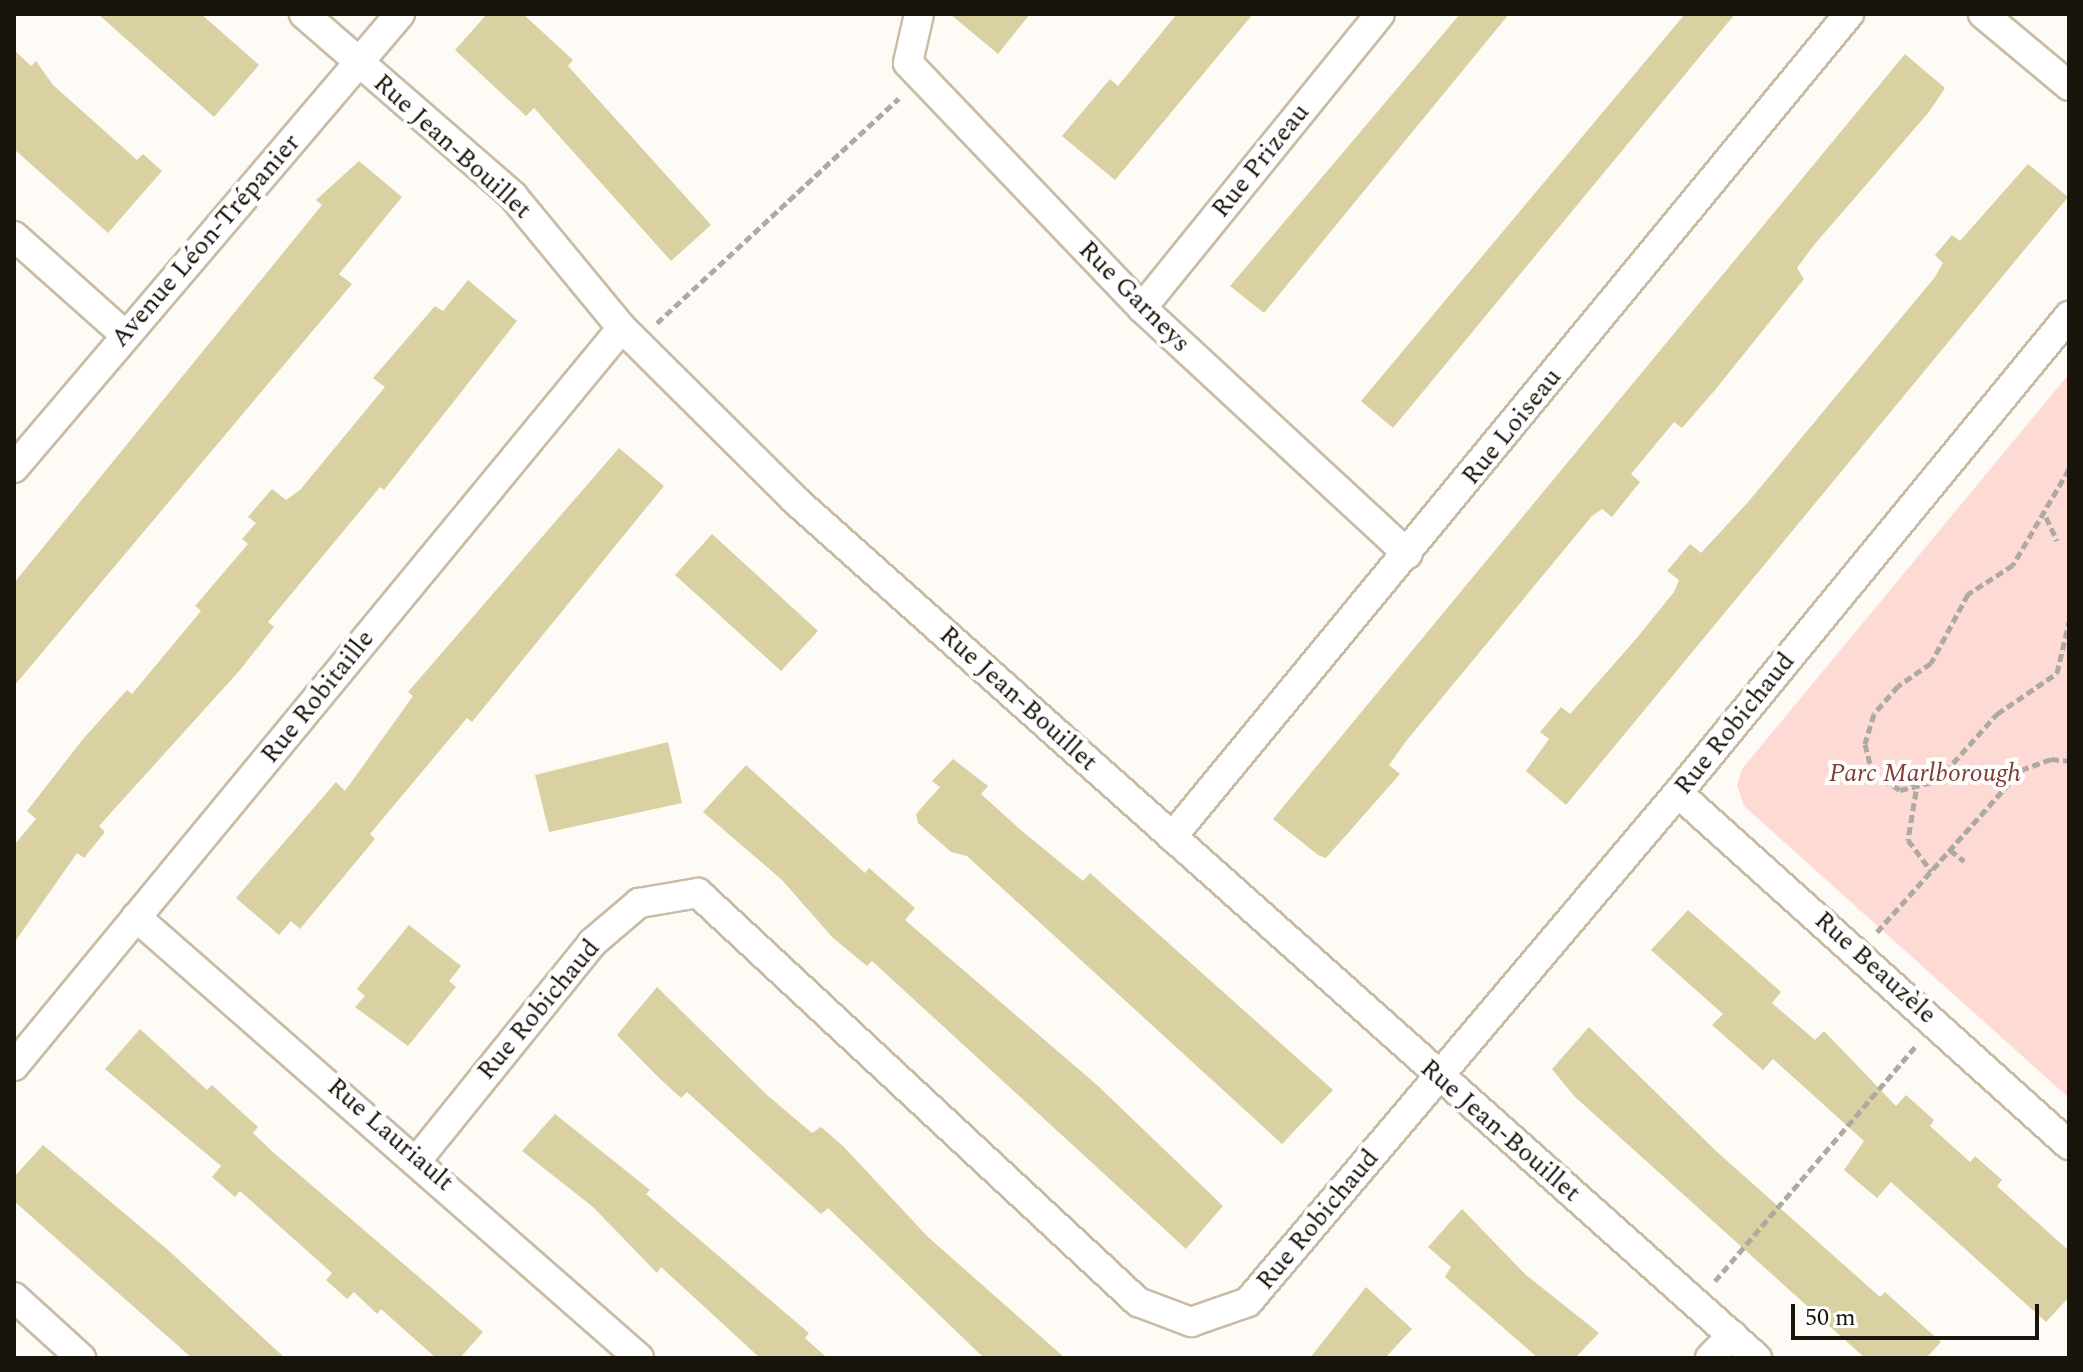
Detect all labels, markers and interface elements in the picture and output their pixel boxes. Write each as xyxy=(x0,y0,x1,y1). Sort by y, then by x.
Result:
street label: Rue Jean-Bouillet xyxy=(367,68,537,226)
street label: Rue Prizeau xyxy=(1205,98,1317,224)
street label: Avenue Léon-Trépanier xyxy=(105,128,307,354)
street label: Rue Garneys xyxy=(1072,235,1196,359)
street label: Rue Loiseau xyxy=(1456,363,1568,491)
street label: Rue Jean-Bouillet xyxy=(933,620,1103,778)
street label: Rue Robitaille xyxy=(255,624,381,770)
street label: Rue Robichaud xyxy=(1668,647,1802,801)
park label: Parc Marlborough xyxy=(1829,758,2021,790)
street label: Rue Beauzèle xyxy=(1808,905,1942,1031)
street label: Rue Robichaud xyxy=(471,933,607,1087)
street label: Rue Jean-Bouillet xyxy=(1414,1053,1586,1209)
street label: Rue Lauriault xyxy=(320,1072,460,1198)
street label: Rue Robichaud xyxy=(1250,1143,1386,1297)
scale bar xyxy=(1795,1288,2043,1338)
text: 50 m xyxy=(1805,1300,1856,1336)

